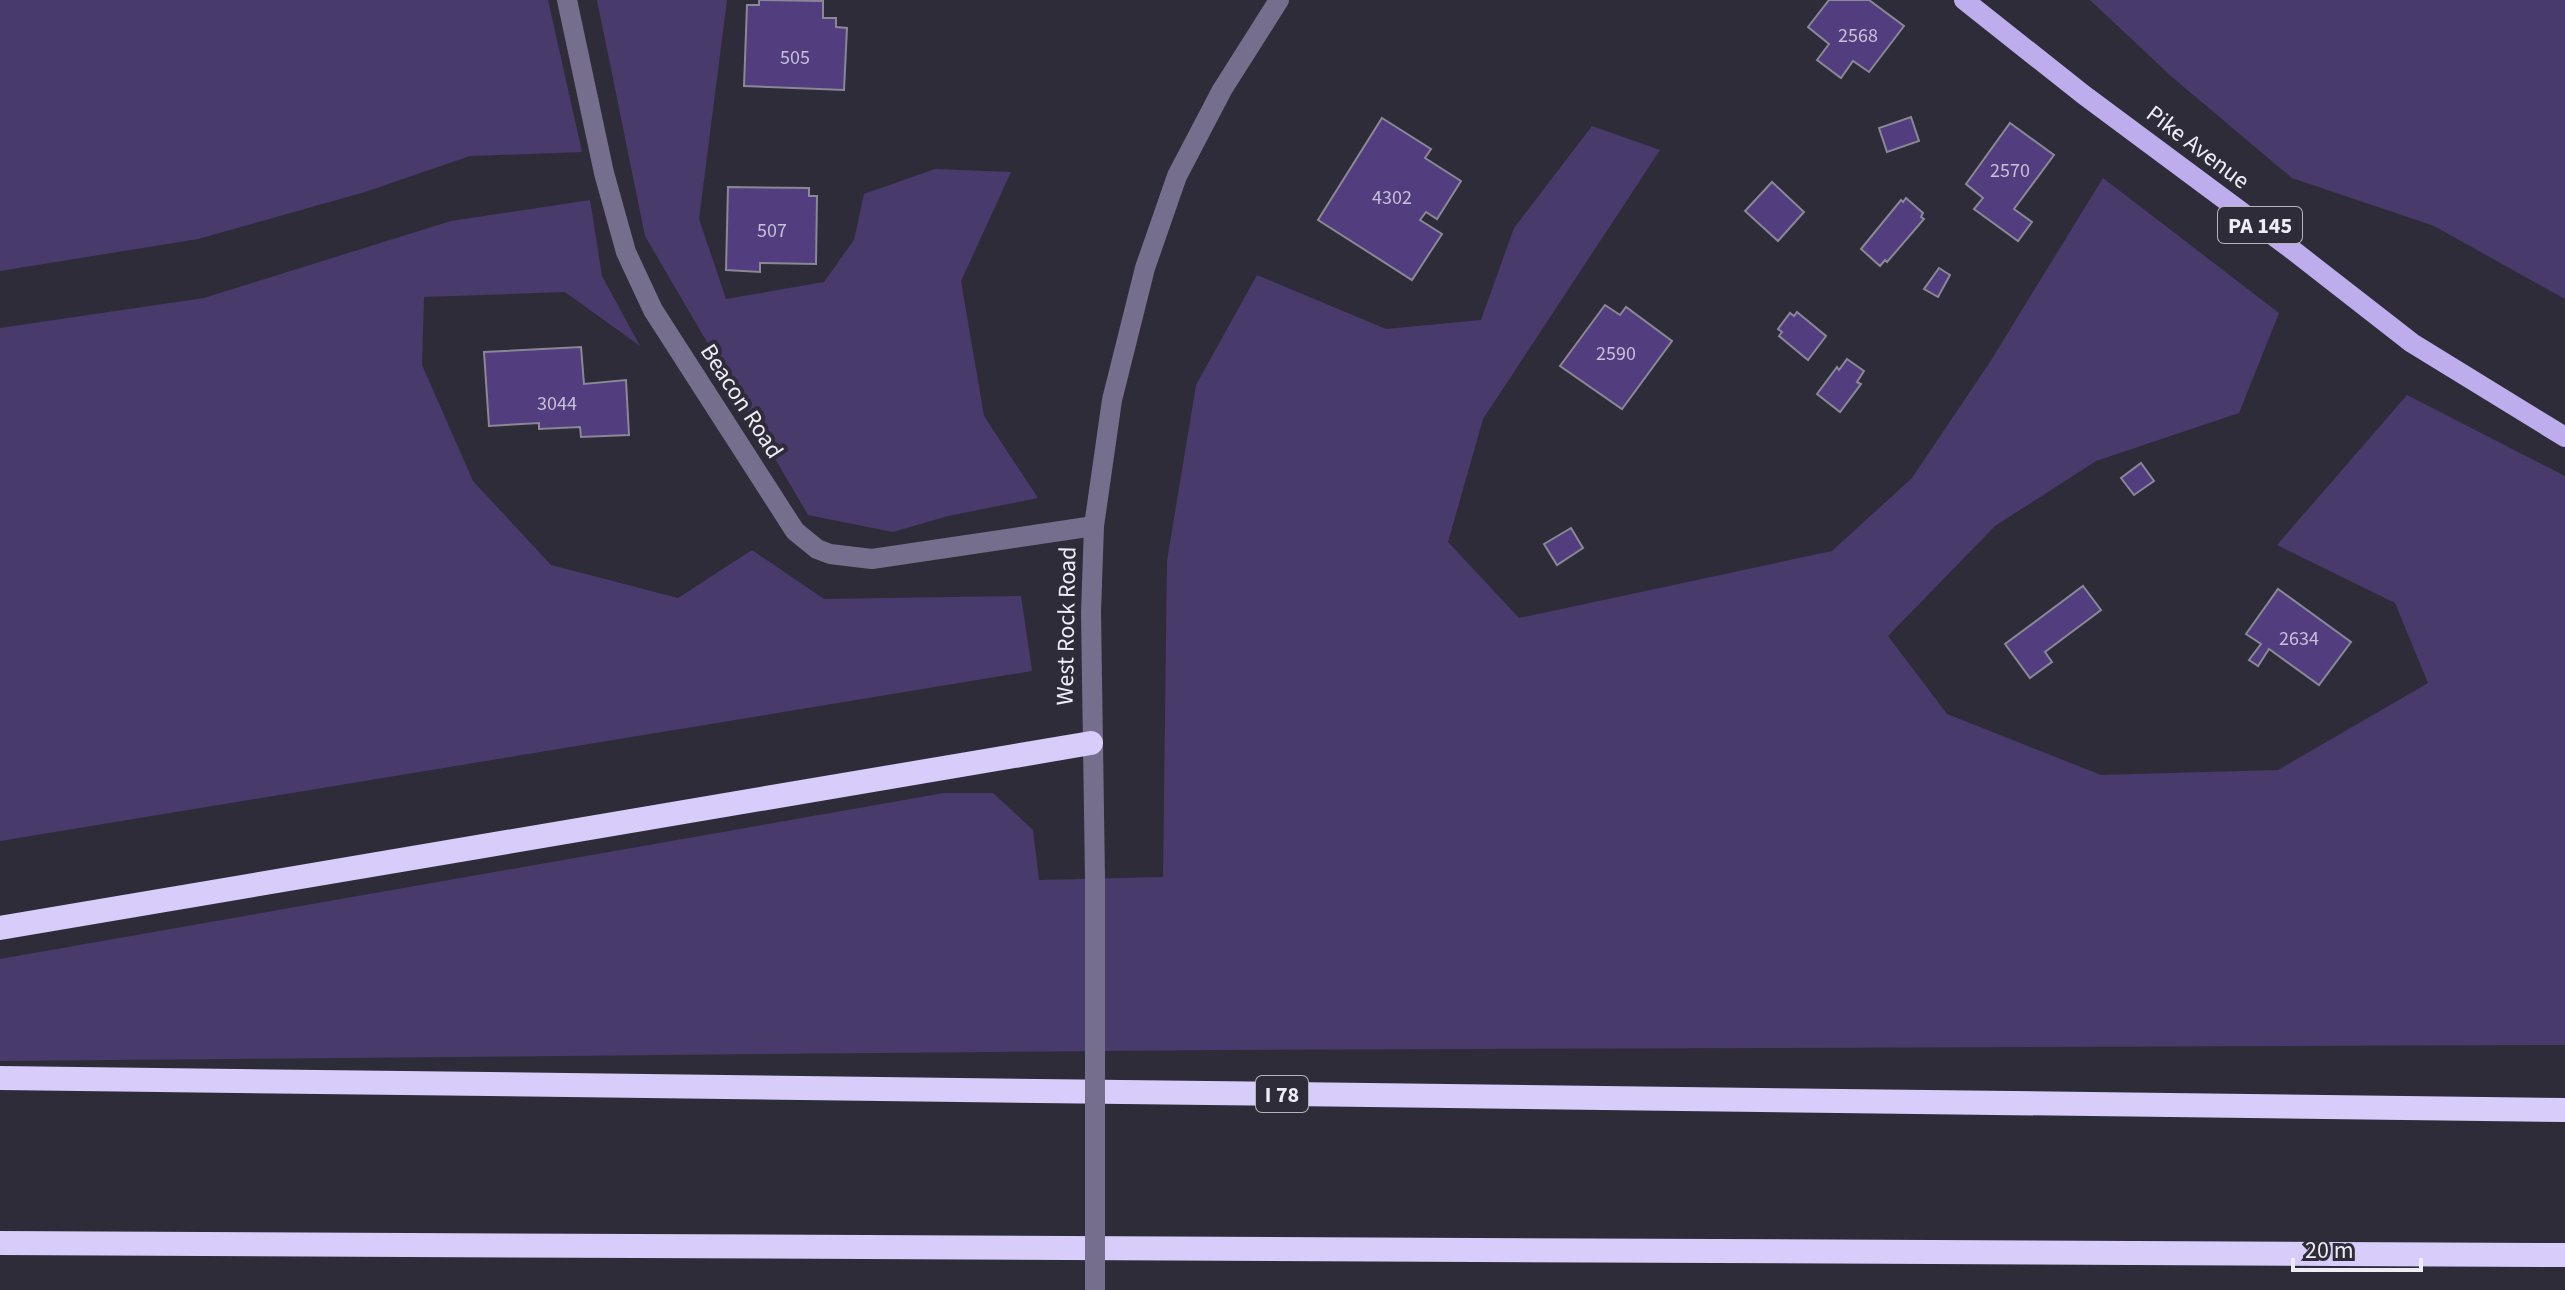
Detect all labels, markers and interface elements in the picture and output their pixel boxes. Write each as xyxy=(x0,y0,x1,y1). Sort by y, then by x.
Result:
house number: 2568 xyxy=(1838,22,1878,50)
house number: 505 xyxy=(780,44,810,72)
street label: Pike Avenue xyxy=(2139,97,2257,198)
house number: 2570 xyxy=(1990,157,2030,185)
house number: 4302 xyxy=(1372,184,1412,212)
road number: PA 145 xyxy=(2218,207,2302,243)
house number: 507 xyxy=(757,217,787,245)
street label: Beacon Road xyxy=(691,337,792,466)
house number: 2590 xyxy=(1596,340,1636,368)
house number: 3044 xyxy=(537,390,577,418)
street label: West Rock Road xyxy=(1048,546,1085,706)
house number: 2634 xyxy=(2279,625,2319,653)
road number: I 78 xyxy=(1256,1076,1308,1112)
scale bar xyxy=(2293,1222,2421,1272)
text: 20 m xyxy=(2305,1233,2354,1268)

